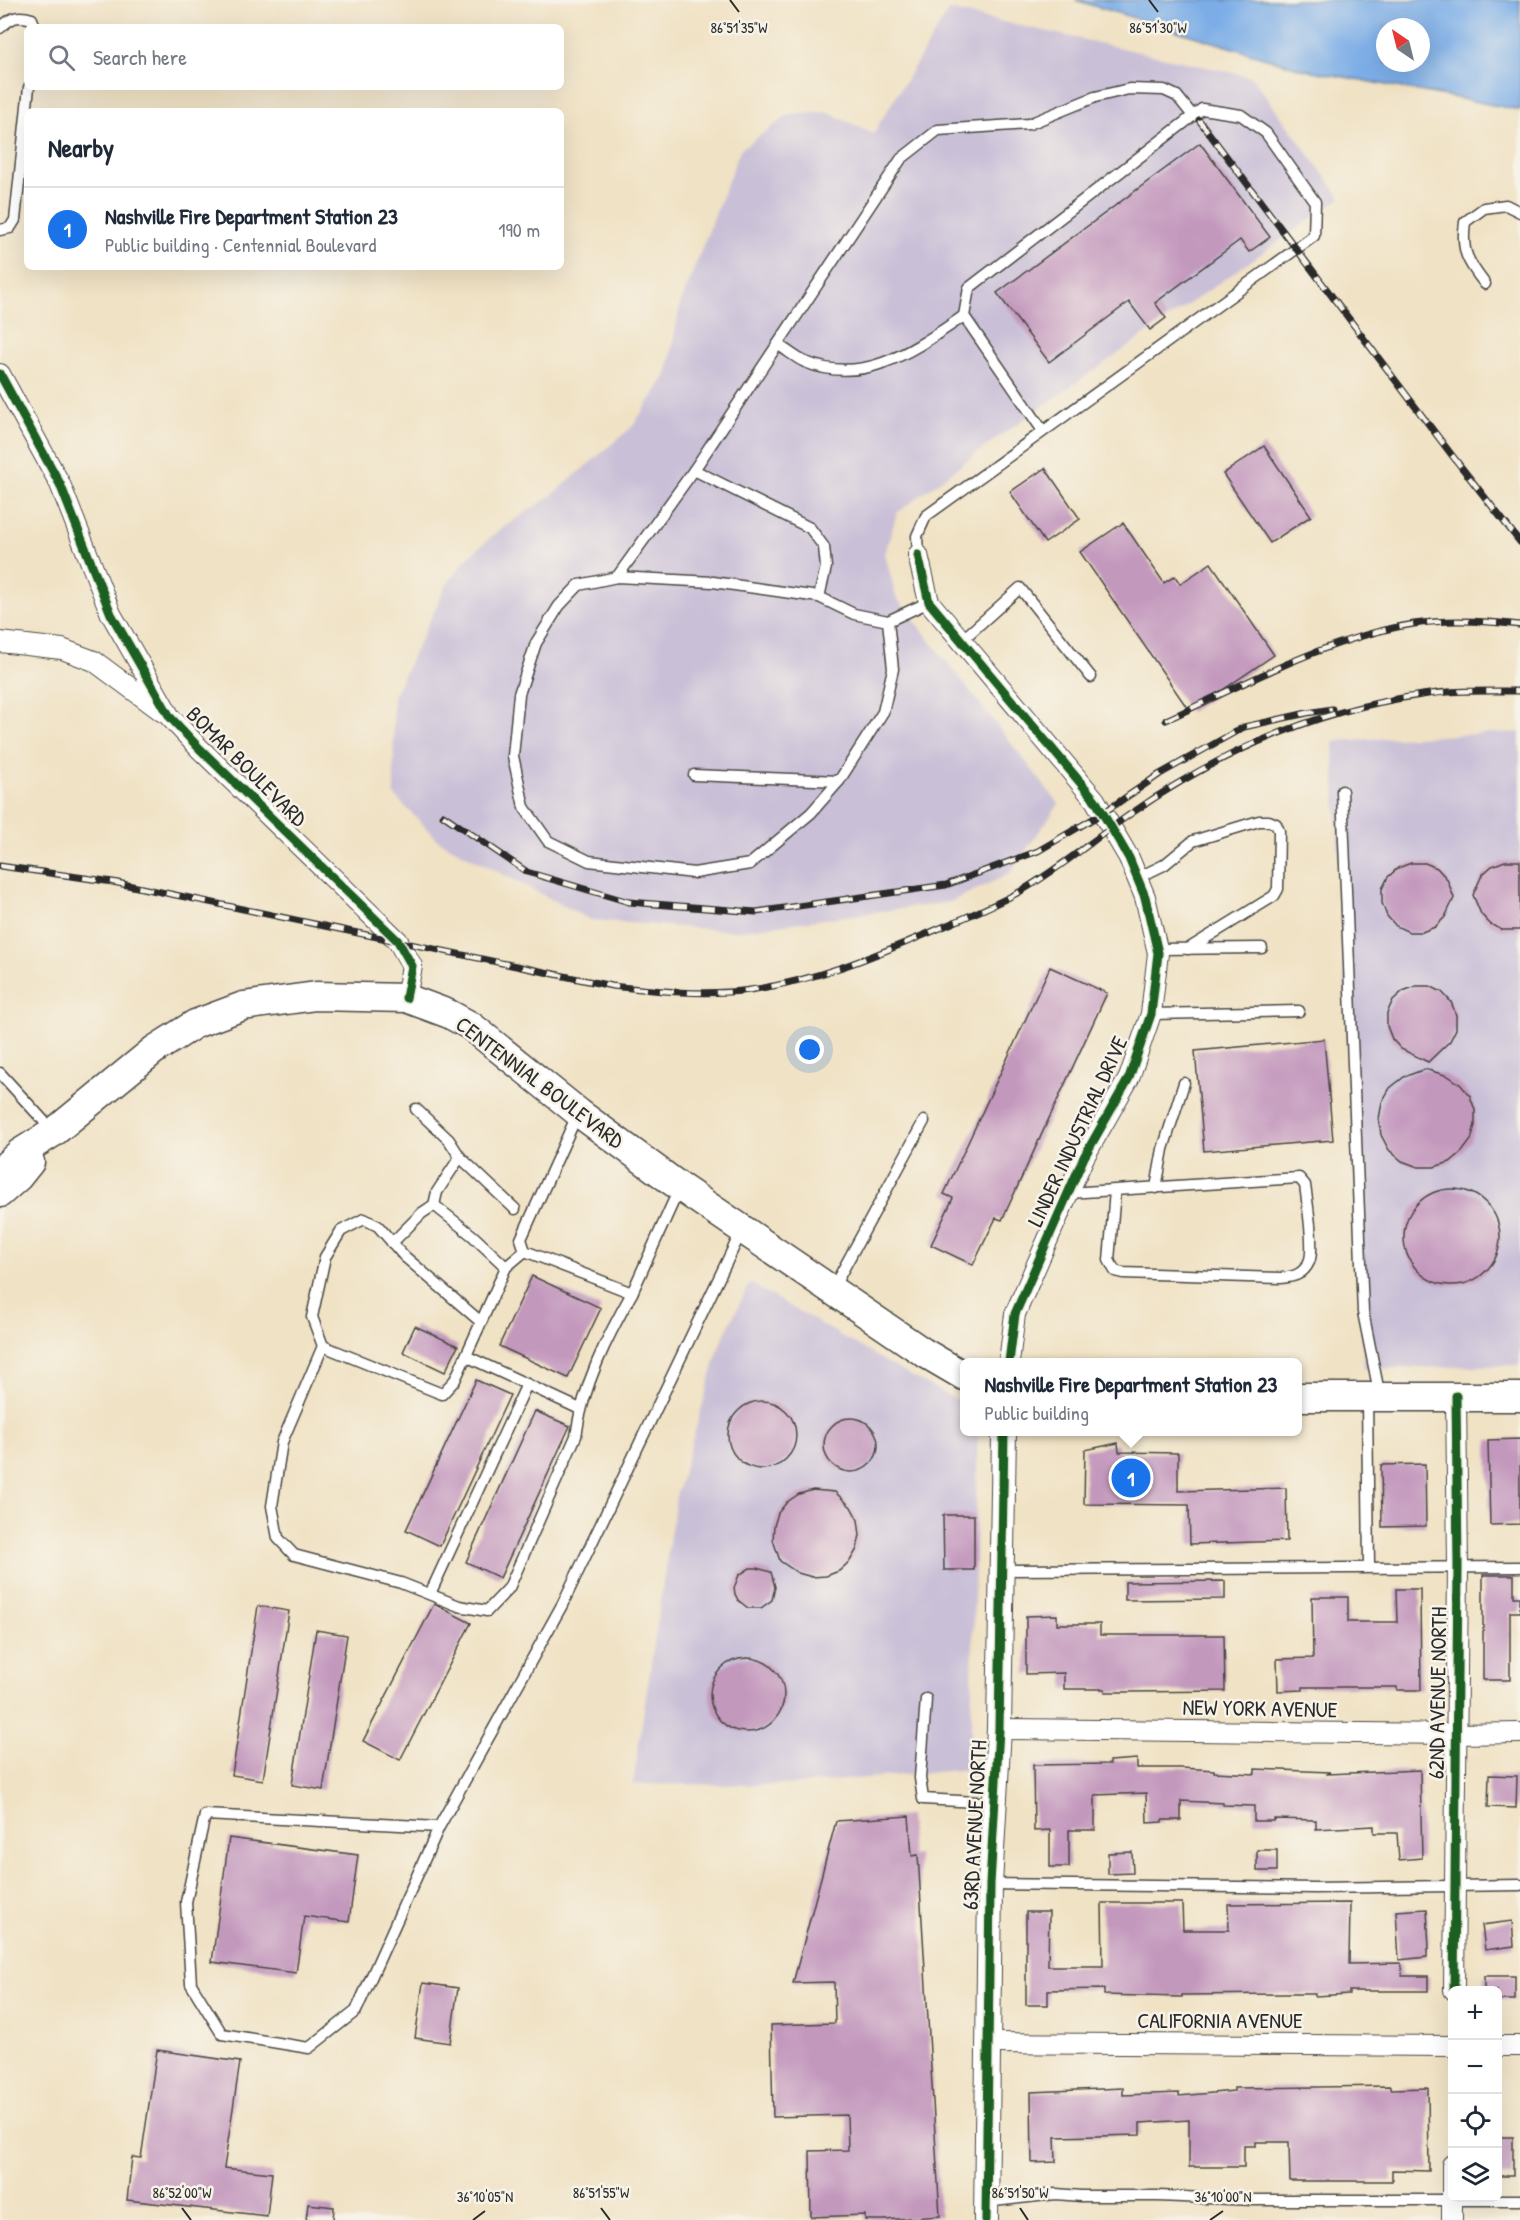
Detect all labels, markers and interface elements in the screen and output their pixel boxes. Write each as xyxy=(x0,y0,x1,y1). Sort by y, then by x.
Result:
text: 86°51'35"W xyxy=(710,17,768,38)
text: 86°51'30"W xyxy=(1129,17,1187,38)
north arrow xyxy=(1376,18,1430,72)
search box xyxy=(24,24,564,90)
icon: search xyxy=(45,41,78,74)
text: Search here xyxy=(93,42,187,72)
text: Nearby xyxy=(48,130,114,165)
text: Nashville Fire Department Station 23 xyxy=(105,201,398,231)
text: 1 xyxy=(64,216,71,243)
text: 190 m xyxy=(498,216,540,243)
text: Public building · Centennial Boulevard xyxy=(105,231,376,258)
street label: BOMAR BOULEVARD xyxy=(180,699,314,833)
street label: CENTENNIAL BOULEVARD xyxy=(450,1009,631,1155)
street label: LINDER INDUSTRIAL DRIVE xyxy=(1020,1031,1134,1231)
your location xyxy=(795,1035,824,1064)
popup xyxy=(960,1358,1302,1436)
text: Nashville Fire Department Station 23 xyxy=(985,1369,1277,1399)
text: Public building xyxy=(985,1399,1089,1426)
pin: 1 xyxy=(1112,1456,1150,1500)
street label: 62ND AVENUE NORTH xyxy=(1420,1607,1454,1779)
street label: NEW YORK AVENUE xyxy=(1182,1692,1338,1724)
street label: 63RD AVENUE NORTH xyxy=(955,1739,993,1911)
map controls xyxy=(1448,1986,1502,2202)
button: + xyxy=(1448,1986,1502,2040)
street label: CALIFORNIA AVENUE xyxy=(1137,2005,1303,2035)
button: − xyxy=(1448,2040,1502,2094)
button: locate xyxy=(1448,2094,1502,2148)
button: layers xyxy=(1448,2148,1502,2202)
text: 86°52'00"W xyxy=(152,2182,212,2203)
text: 86°51'55"W xyxy=(573,2182,630,2203)
text: 86°51'50"W xyxy=(991,2182,1049,2203)
text: 36°10'05"N xyxy=(457,2186,513,2207)
text: 36°10'00"N xyxy=(1195,2186,1251,2207)

